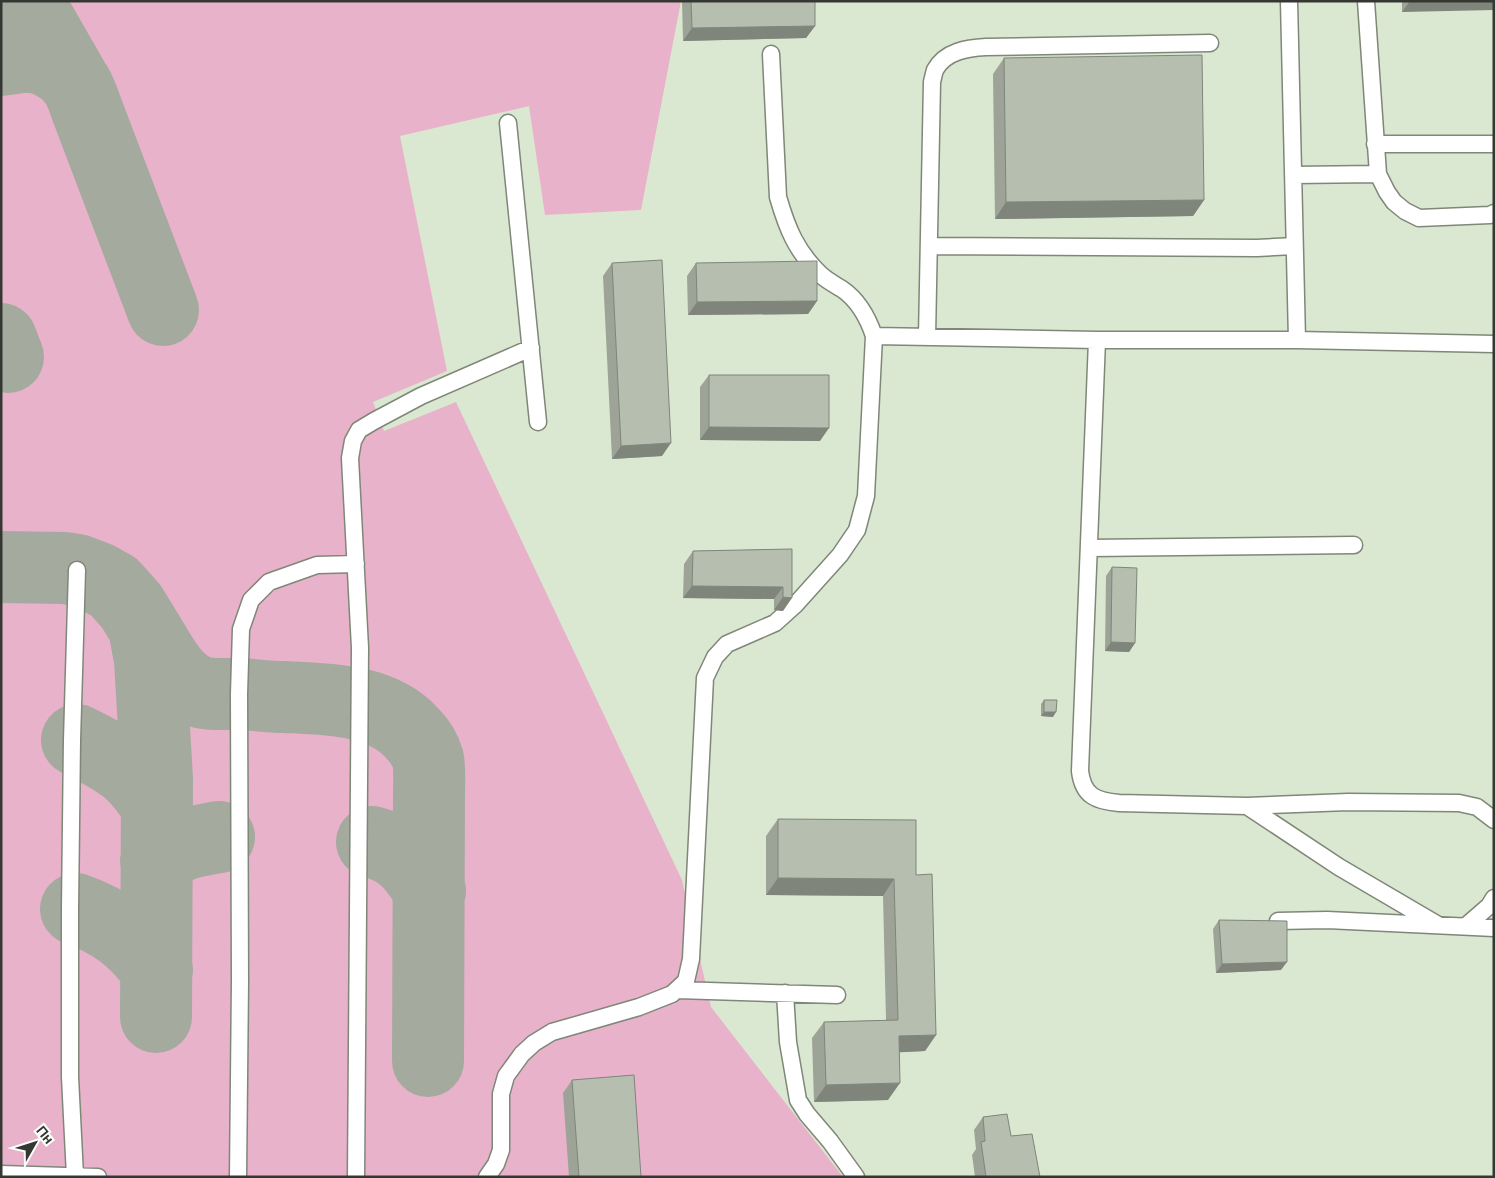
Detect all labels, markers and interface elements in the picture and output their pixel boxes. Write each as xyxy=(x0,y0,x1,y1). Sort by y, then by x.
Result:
north arrow xyxy=(10,1118,60,1168)
text: Пн xyxy=(32,1122,58,1148)

